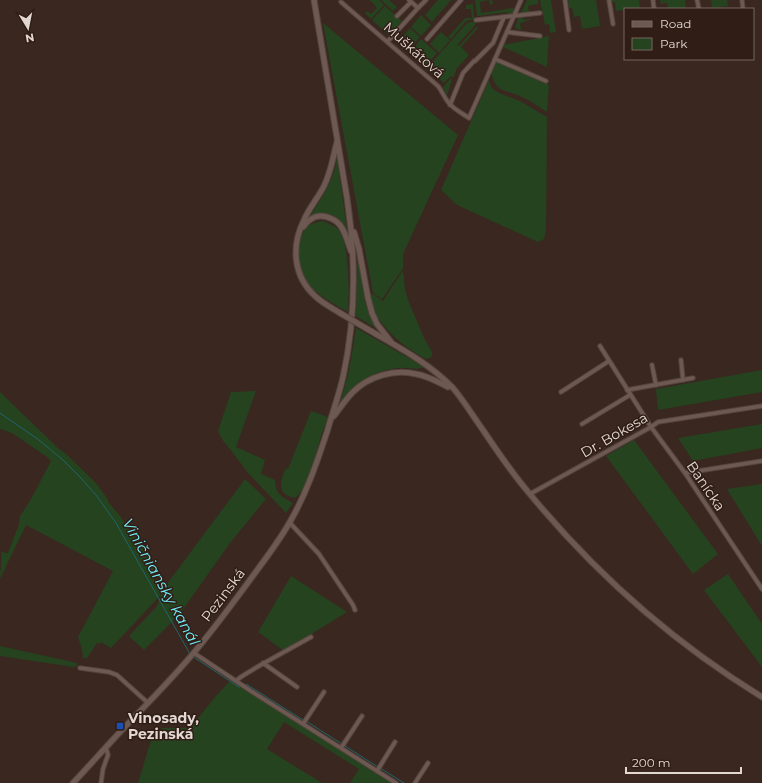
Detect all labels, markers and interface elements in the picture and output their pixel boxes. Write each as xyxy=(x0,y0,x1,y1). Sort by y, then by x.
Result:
north arrow xyxy=(8,8,48,48)
legend xyxy=(624,8,754,60)
text: Road xyxy=(660,16,691,31)
street label: Muškátová xyxy=(380,18,448,82)
text: N xyxy=(24,30,35,46)
text: Park xyxy=(660,36,688,51)
street label: Dr. Bokesa xyxy=(577,409,651,461)
street label: Banícka xyxy=(683,458,729,514)
water label: Viničniansky kanál xyxy=(119,515,204,649)
street label: Pezinská xyxy=(197,565,249,625)
place label: Vinosady, Pezinská xyxy=(127,709,199,743)
marker: Vinosady, Pezinská xyxy=(115,721,125,731)
scale bar xyxy=(626,749,741,775)
text: 200 m xyxy=(632,755,671,770)

